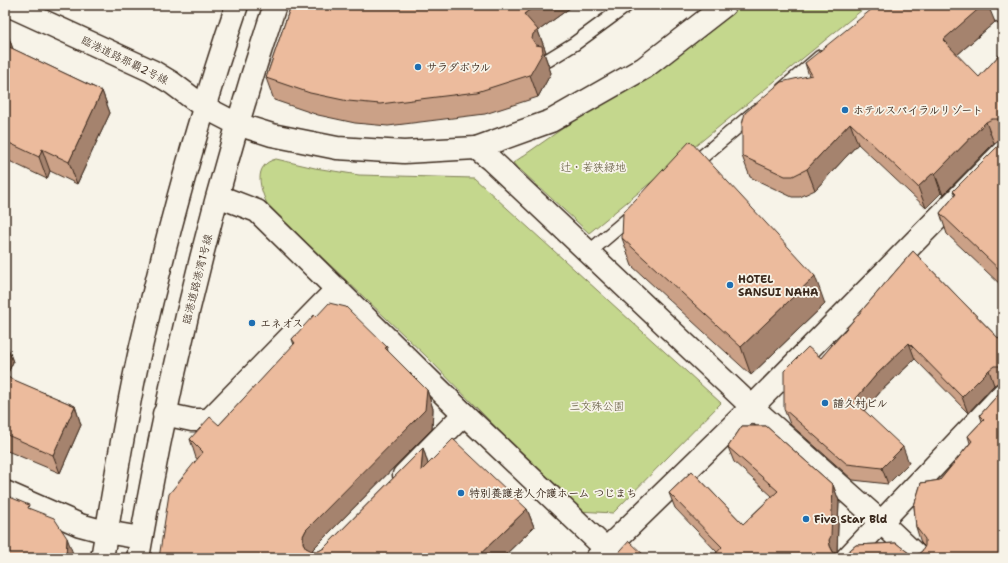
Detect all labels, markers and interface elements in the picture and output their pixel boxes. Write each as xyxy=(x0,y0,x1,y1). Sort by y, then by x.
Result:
street label: 臨港道路那覇2号線 xyxy=(78,33,171,88)
place label: サラダボウル xyxy=(426,60,491,75)
marker: サラダボウル xyxy=(413,62,423,72)
place label: ホテルスパイラルリゾート xyxy=(853,103,983,118)
marker: ホテルスパイラルリゾート xyxy=(840,105,850,115)
park label: 辻・若狭緑地 xyxy=(560,160,626,175)
street label: 臨港道路港湾1号線 xyxy=(179,232,216,326)
place label: HOTEL SANSUI NAHA xyxy=(738,272,819,300)
marker: HOTEL SANSUI NAHA xyxy=(725,280,735,290)
place label: エネオス xyxy=(260,316,303,331)
marker: エネオス xyxy=(247,318,257,328)
place label: 譜久村ビル xyxy=(833,396,888,411)
marker: 譜久村ビル xyxy=(820,398,830,408)
park label: 三文殊公園 xyxy=(570,399,625,414)
place label: 特別養護老人介護ホーム つじまち xyxy=(469,486,637,501)
marker: 特別養護老人介護ホーム つじまち xyxy=(456,488,466,498)
place label: Five Star Bld xyxy=(814,512,888,527)
marker: Five Star Bld xyxy=(801,514,811,524)

